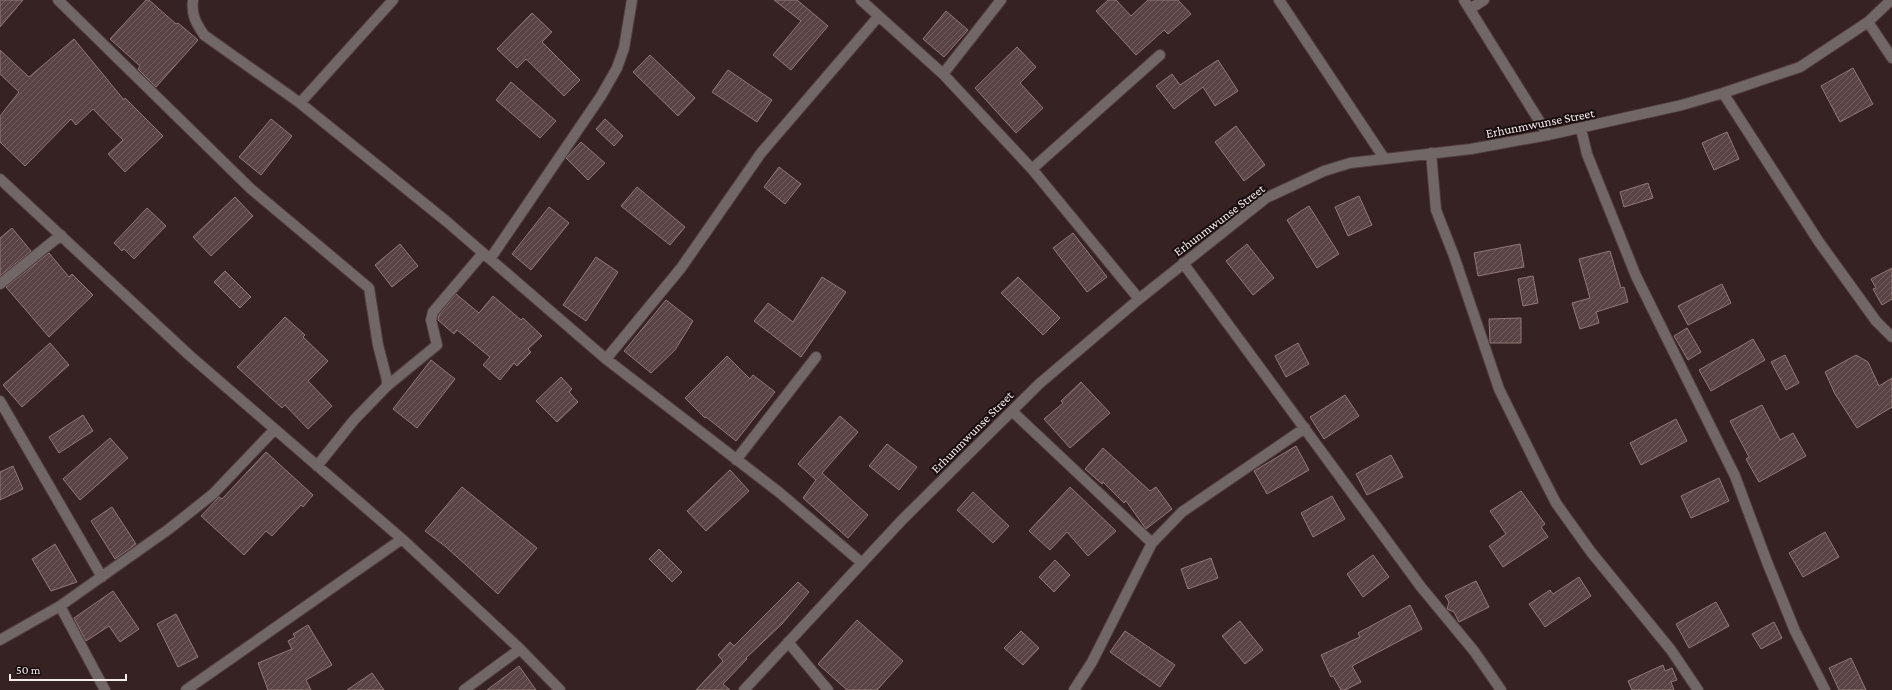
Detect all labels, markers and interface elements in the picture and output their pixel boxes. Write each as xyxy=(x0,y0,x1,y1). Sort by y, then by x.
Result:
street label: Erhunmwunse Street xyxy=(1485,105,1596,141)
street label: Erhunmwunse Street xyxy=(1171,180,1268,259)
street label: Erhunmwunse Street xyxy=(928,387,1017,476)
scale bar xyxy=(10,656,126,682)
text: 50 m xyxy=(16,663,41,677)

